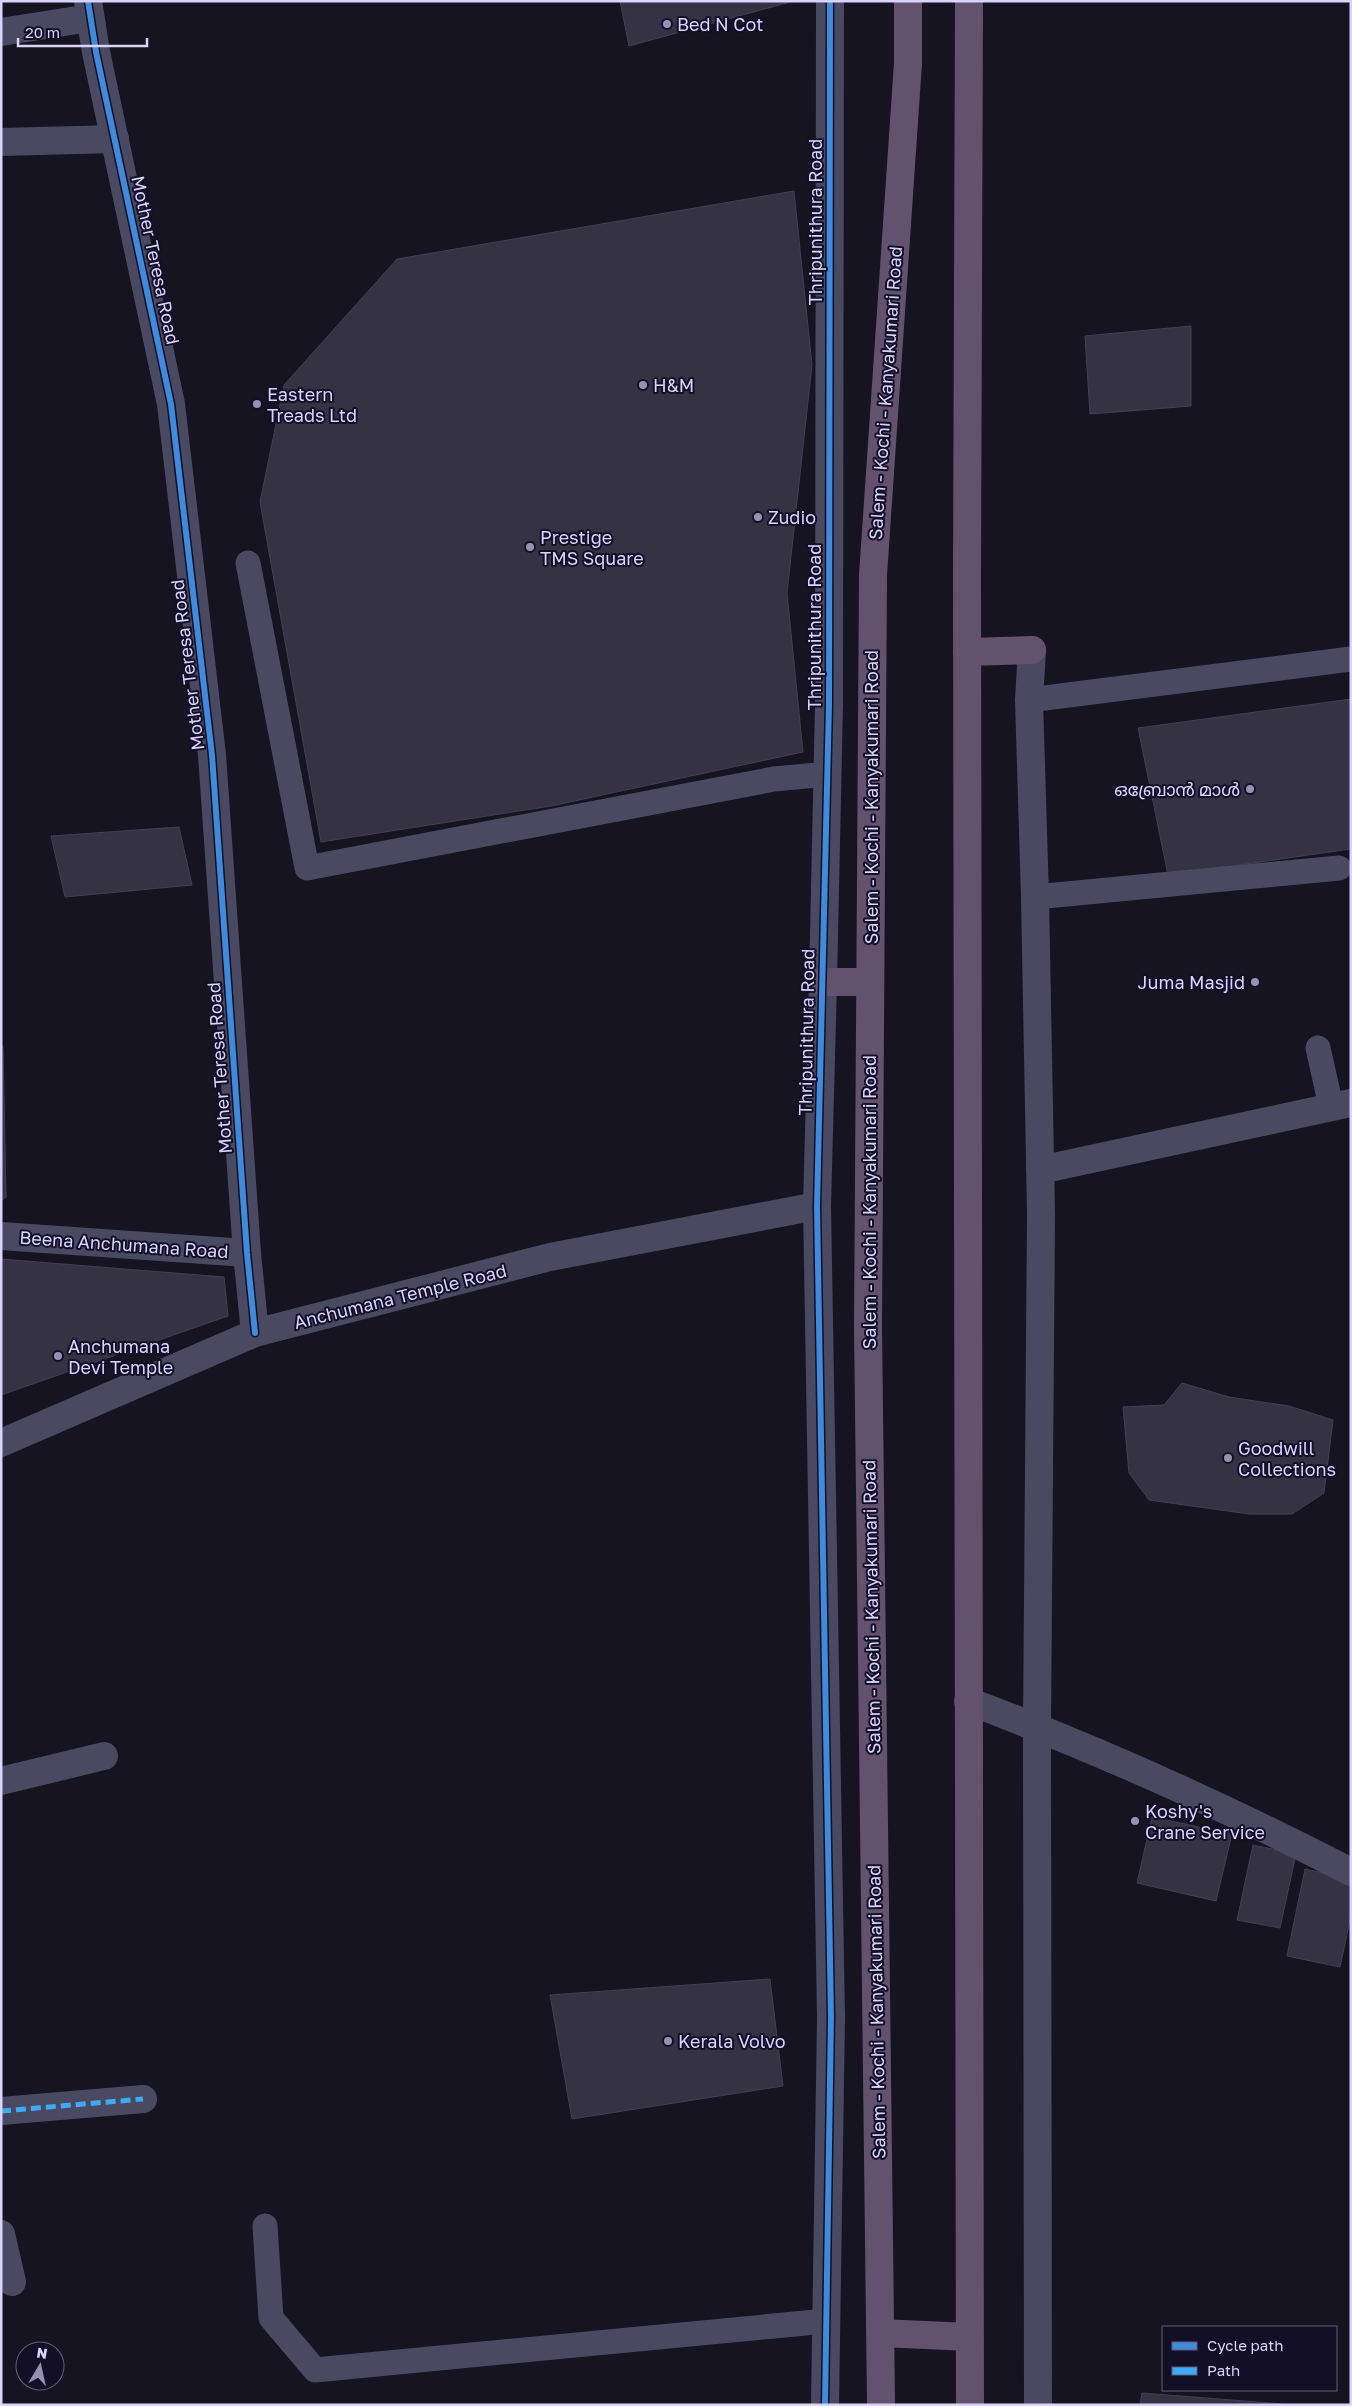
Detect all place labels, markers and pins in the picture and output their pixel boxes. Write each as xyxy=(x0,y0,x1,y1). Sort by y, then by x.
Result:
place label: Bed N Cot xyxy=(677,13,764,35)
marker: Bed N Cot xyxy=(661,18,673,30)
place label: H&M xyxy=(653,374,694,396)
marker: H&M xyxy=(637,379,649,391)
place label: Eastern Treads Ltd xyxy=(267,383,357,426)
marker: Eastern Treads Ltd xyxy=(251,398,263,410)
place label: Zudio xyxy=(768,506,816,528)
marker: Zudio xyxy=(752,511,764,523)
place label: Prestige TMS Square xyxy=(540,526,644,569)
marker: Prestige TMS Square xyxy=(524,541,536,553)
place label: ഒബ്രോൻ മാൾ xyxy=(1114,778,1240,800)
marker: ഒബ്രോൻ മാൾ xyxy=(1244,783,1256,795)
place label: Juma Masjid xyxy=(1138,971,1245,993)
marker: Juma Masjid xyxy=(1249,976,1261,988)
place label: Anchumana Devi Temple xyxy=(68,1335,173,1378)
marker: Anchumana Devi Temple xyxy=(52,1350,64,1362)
place label: Goodwill Collections xyxy=(1238,1437,1336,1480)
marker: Goodwill Collections xyxy=(1222,1452,1234,1464)
place label: Koshy's Crane Service xyxy=(1145,1800,1265,1843)
marker: Koshy's Crane Service xyxy=(1129,1815,1141,1827)
place label: Kerala Volvo xyxy=(678,2030,786,2052)
marker: Kerala Volvo xyxy=(662,2035,674,2047)

